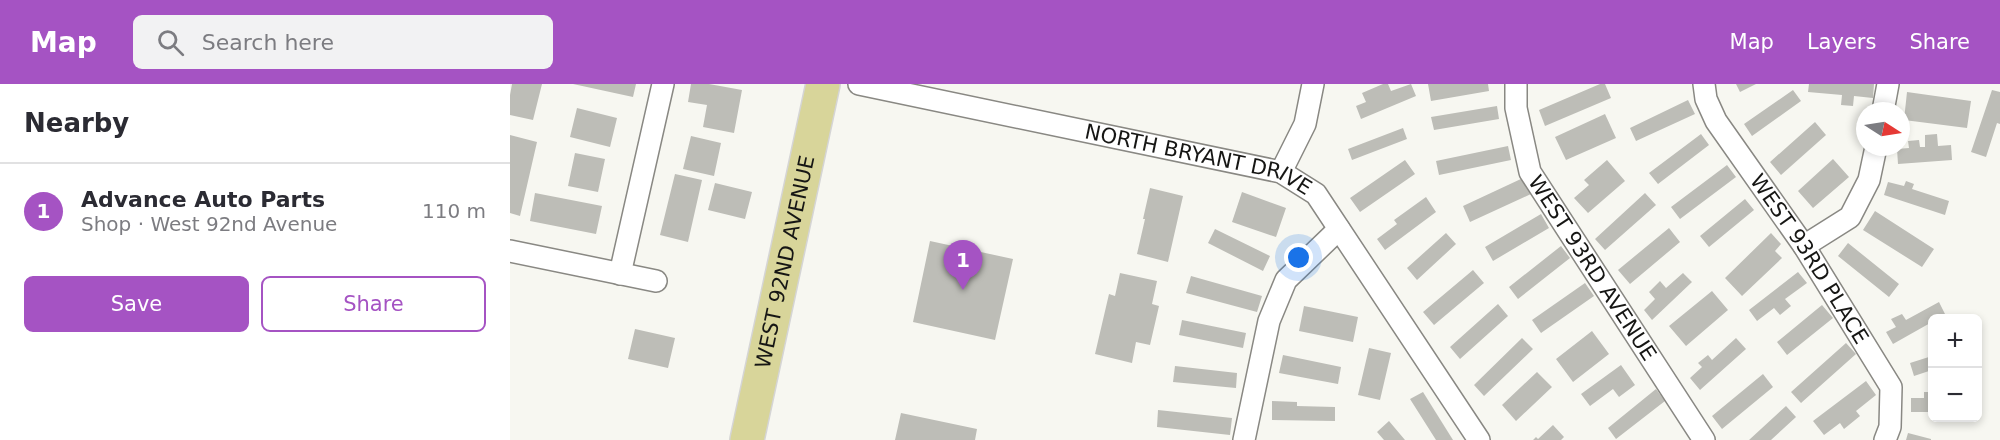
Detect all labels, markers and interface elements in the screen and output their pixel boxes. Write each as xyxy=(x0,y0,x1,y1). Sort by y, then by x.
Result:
search box xyxy=(133,15,553,69)
text: Map xyxy=(30,26,97,59)
icon: search xyxy=(154,26,187,59)
text: Search here xyxy=(202,30,334,55)
text: Map xyxy=(1730,30,1774,54)
text: Layers xyxy=(1807,30,1876,54)
text: Share xyxy=(1909,30,1970,54)
north arrow xyxy=(1856,102,1910,156)
text: Nearby xyxy=(24,108,129,138)
street label: NORTH BRYANT DRIVE xyxy=(1083,119,1316,200)
street label: WEST 92ND AVENUE xyxy=(751,153,819,371)
street label: WEST 93RD PLACE xyxy=(1745,169,1873,348)
street label: WEST 93RD AVENUE xyxy=(1523,171,1661,365)
text: Advance Auto Parts xyxy=(81,187,325,212)
text: 1 xyxy=(37,199,50,223)
text: 110 m xyxy=(422,199,486,223)
text: Shop · West 92nd Avenue xyxy=(81,212,337,236)
pin: 1 xyxy=(944,240,982,290)
your location xyxy=(1284,243,1313,272)
button: Save xyxy=(24,276,249,332)
button: Share xyxy=(261,276,486,332)
map controls xyxy=(1928,314,1982,422)
button: + xyxy=(1928,314,1982,368)
button: − xyxy=(1928,368,1982,422)

